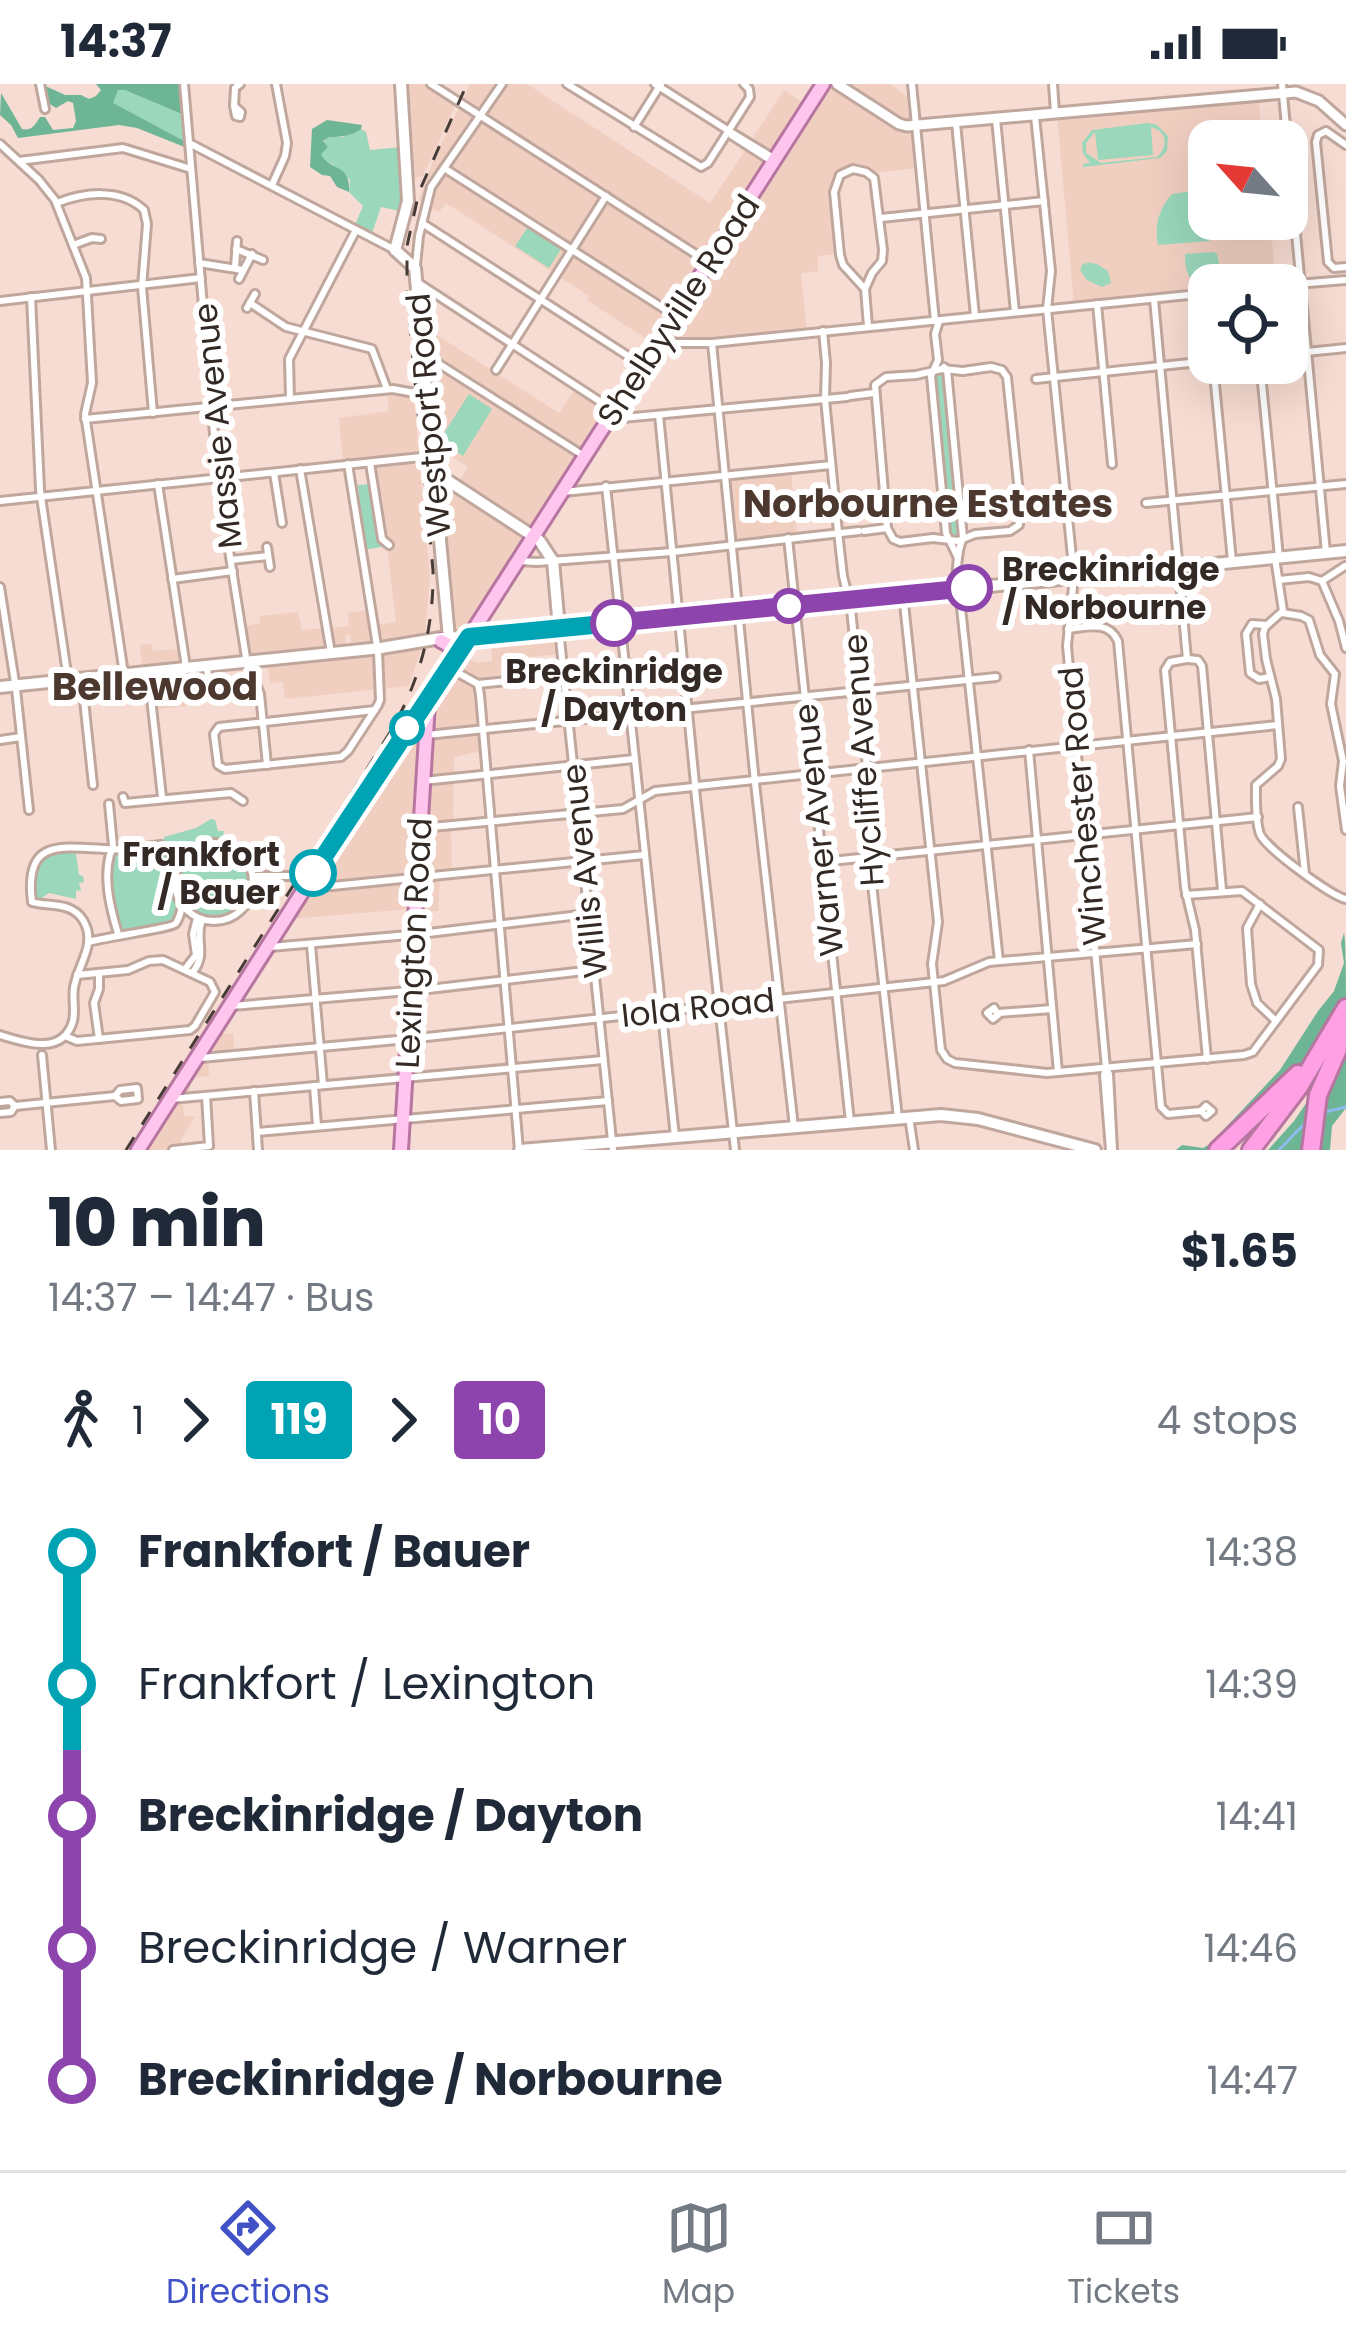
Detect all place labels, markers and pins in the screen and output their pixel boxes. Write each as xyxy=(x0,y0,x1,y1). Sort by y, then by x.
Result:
place label: Breckinridge / Norbourne xyxy=(1002,546,1220,631)
marker: Breckinridge / Norbourne xyxy=(947,566,991,610)
unlabelled marker xyxy=(773,590,805,622)
marker: Breckinridge / Dayton xyxy=(592,601,636,645)
place label: Breckinridge / Dayton xyxy=(505,648,723,733)
unlabelled marker xyxy=(391,712,423,744)
place label: Frankfort / Bauer xyxy=(122,831,280,916)
marker: Frankfort / Bauer xyxy=(291,851,335,895)

